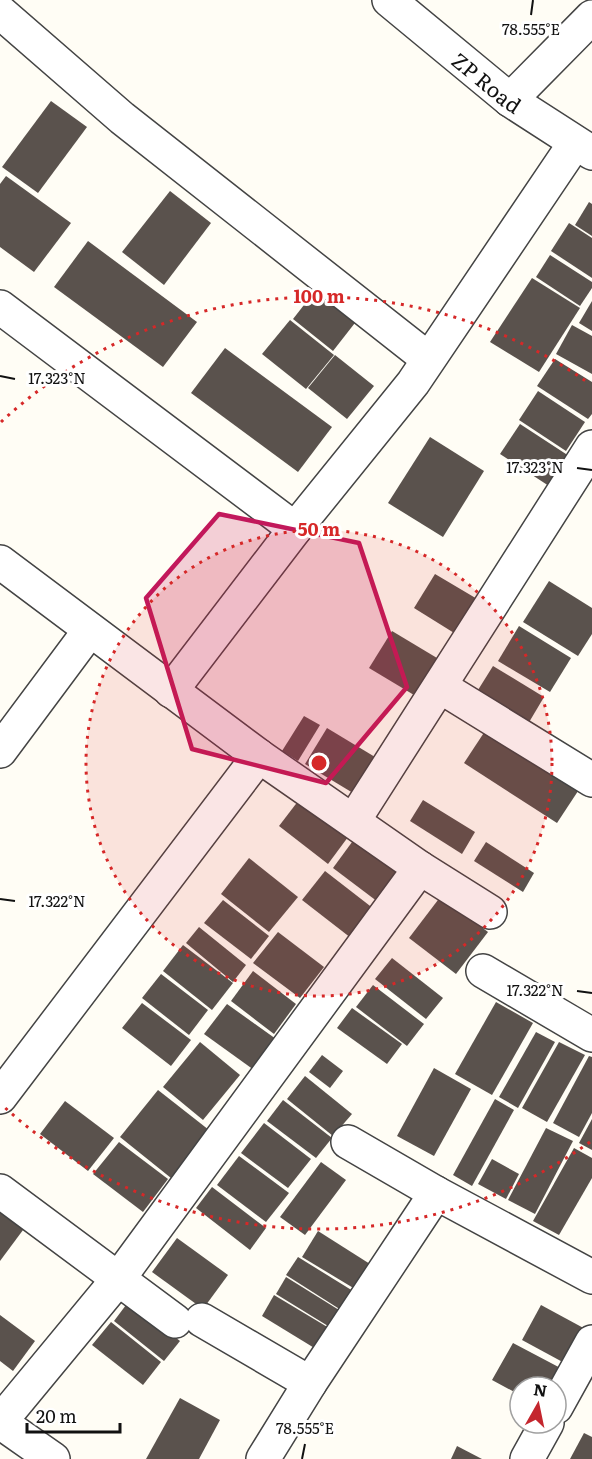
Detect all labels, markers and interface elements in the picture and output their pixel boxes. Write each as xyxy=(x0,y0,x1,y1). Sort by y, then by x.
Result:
text: 78.555°E xyxy=(502,17,560,40)
street label: ZP Road xyxy=(446,44,528,120)
text: 100 m xyxy=(293,282,345,309)
text: 17.323°N xyxy=(28,366,86,389)
text: 17.323°N xyxy=(506,455,564,478)
text: 50 m xyxy=(298,515,340,542)
centre of rings xyxy=(309,753,329,773)
text: 17.322°N xyxy=(28,889,86,912)
text: 17.322°N xyxy=(506,978,564,1001)
north arrow xyxy=(508,1375,568,1435)
text: N xyxy=(532,1376,549,1402)
scale bar xyxy=(27,1396,120,1434)
text: 20 m xyxy=(36,1402,77,1429)
text: 78.555°E xyxy=(276,1416,334,1439)

